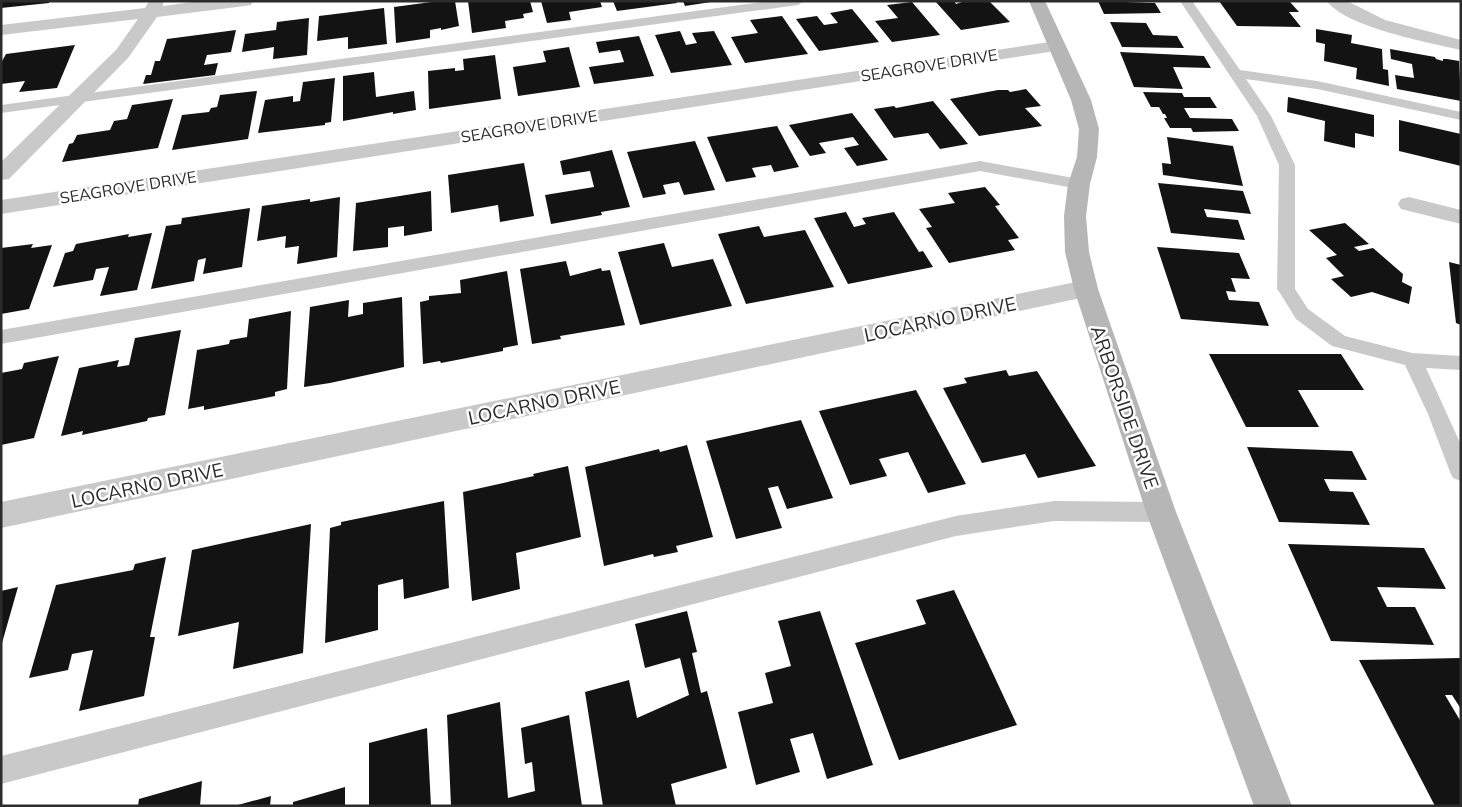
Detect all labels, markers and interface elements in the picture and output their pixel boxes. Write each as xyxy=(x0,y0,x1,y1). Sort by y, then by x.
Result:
street label: SEAGROVE DRIVE xyxy=(859,44,999,86)
street label: SEAGROVE DRIVE xyxy=(459,105,599,147)
street label: SEAGROVE DRIVE xyxy=(58,166,198,208)
street label: LOCARNO DRIVE xyxy=(862,291,1018,347)
street label: ARBORSIDE DRIVE xyxy=(1086,322,1164,492)
street label: LOCARNO DRIVE xyxy=(466,374,622,430)
street label: LOCARNO DRIVE xyxy=(69,457,225,513)

